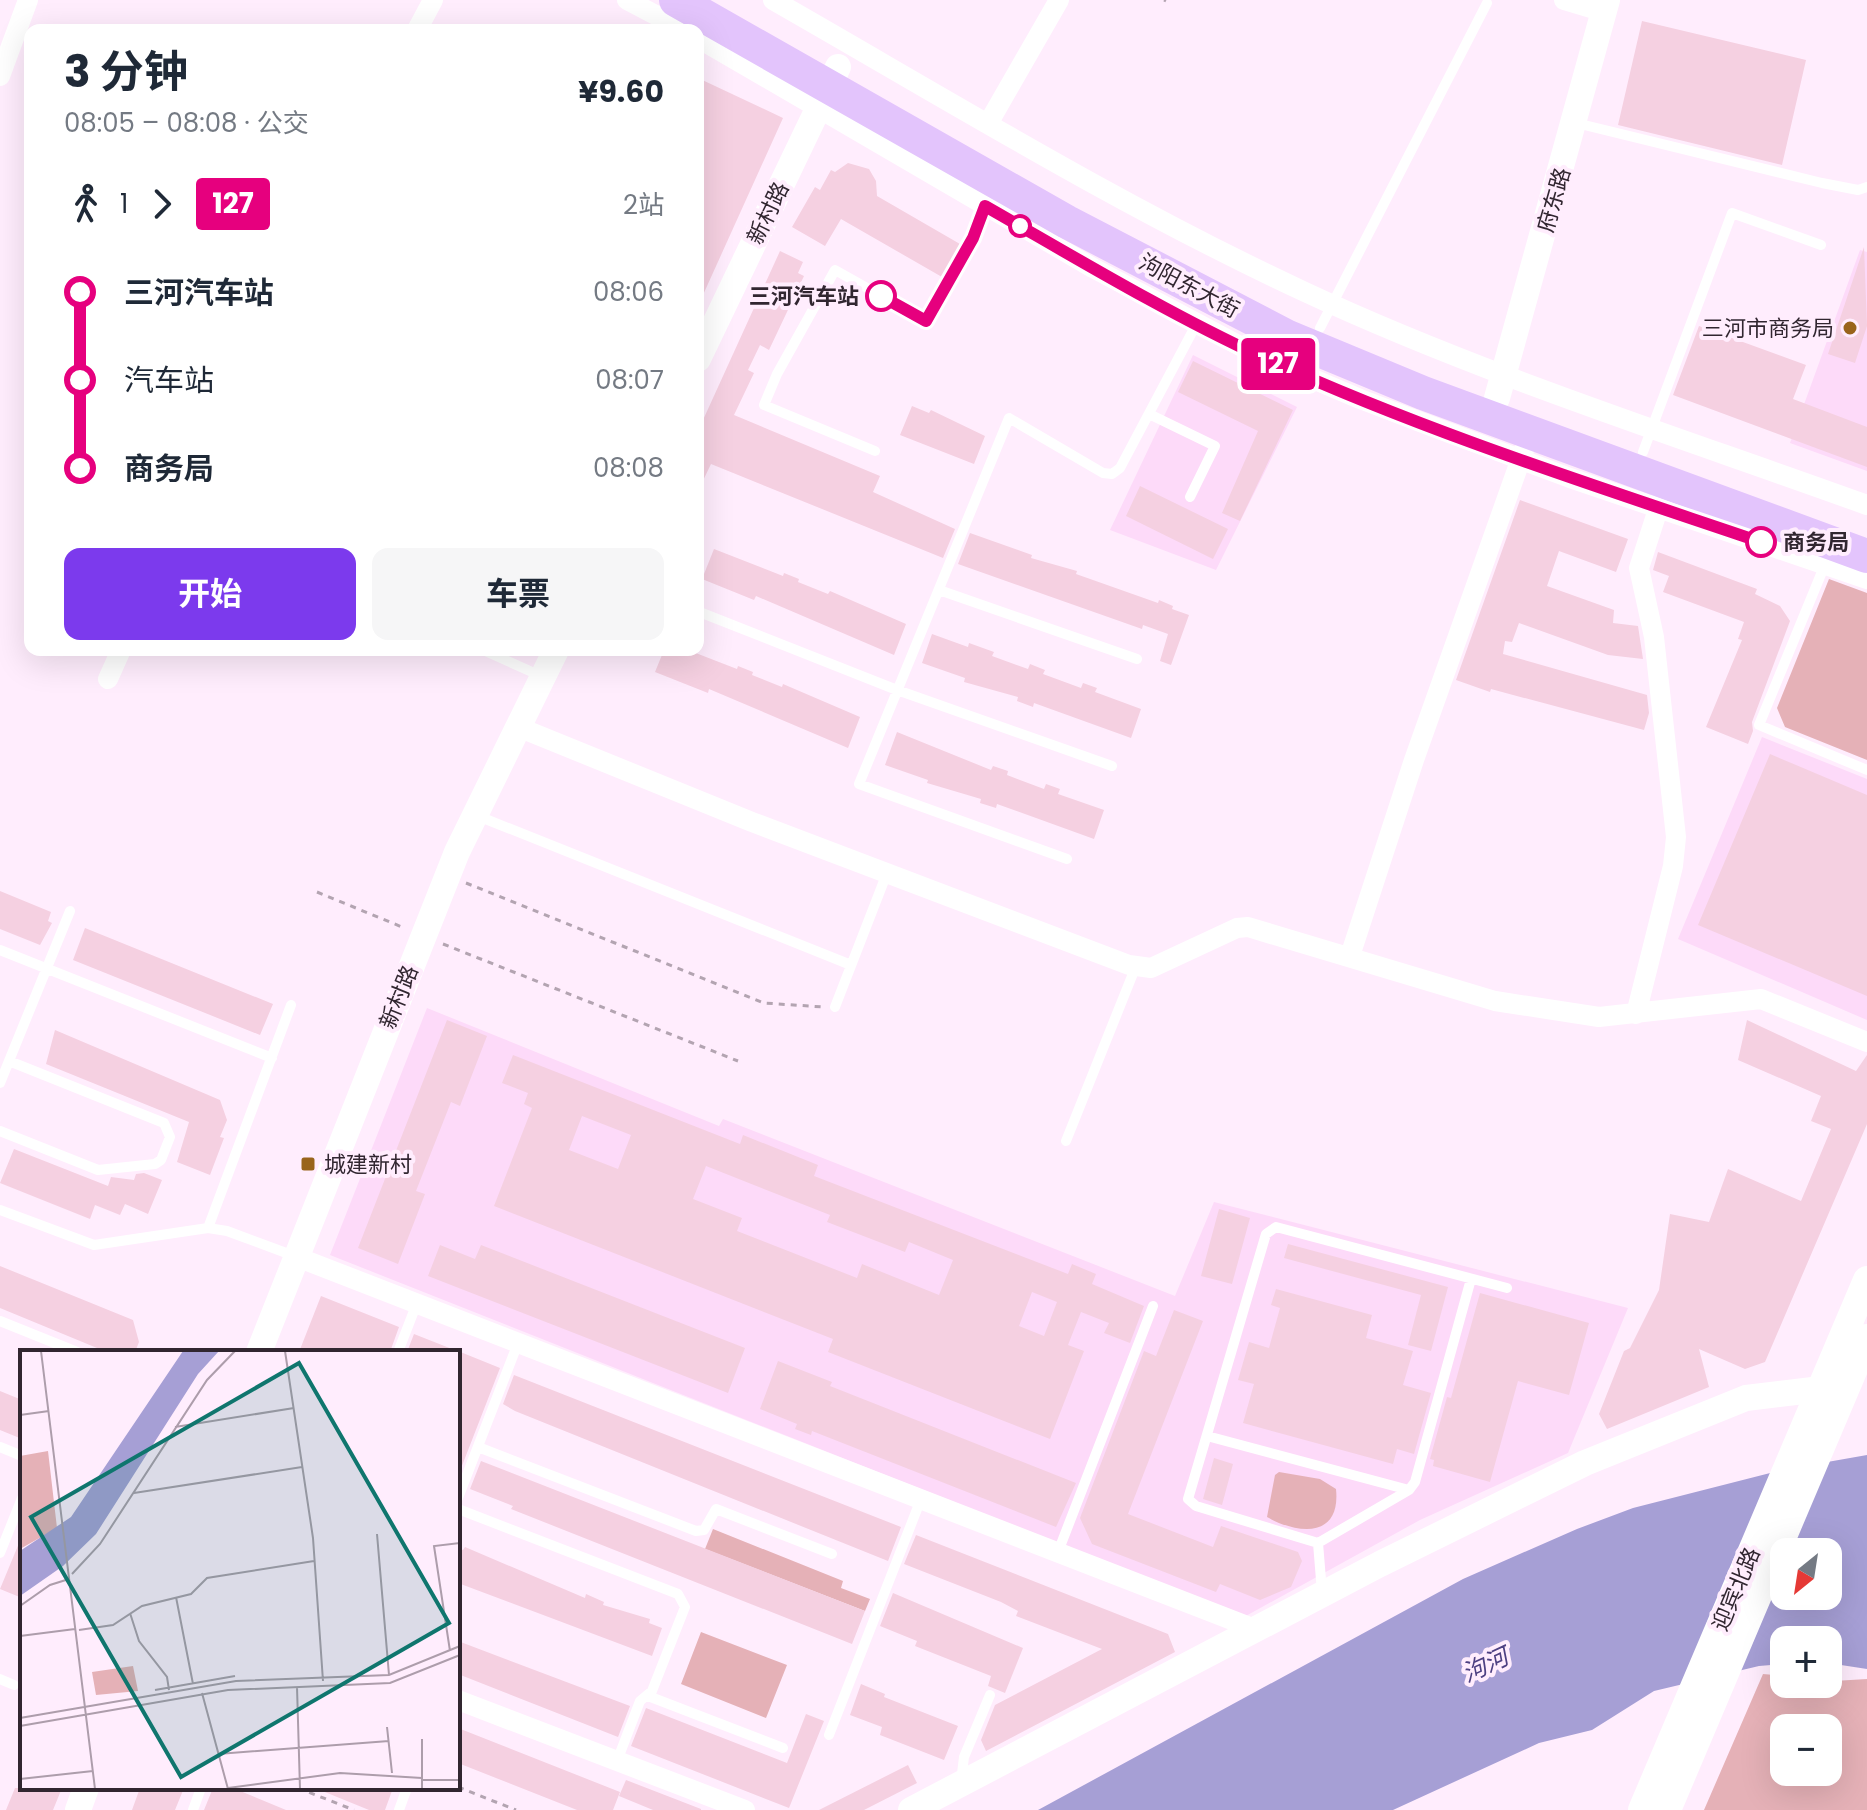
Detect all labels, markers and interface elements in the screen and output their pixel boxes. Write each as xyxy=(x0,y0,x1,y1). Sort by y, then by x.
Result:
text: 3 分钟 xyxy=(64,41,188,102)
text: ¥9.60 xyxy=(578,70,664,113)
text: 08:05 – 08:08 · 公交 xyxy=(64,105,309,141)
street label: 府东路 xyxy=(1530,164,1578,236)
street label: 新村路 xyxy=(740,177,796,249)
icon: walk xyxy=(64,182,108,226)
icon: forward xyxy=(140,182,184,226)
text: 127 xyxy=(212,184,254,223)
text: 1 xyxy=(120,186,128,222)
text: 2站 xyxy=(623,187,664,223)
unlabelled marker xyxy=(1009,215,1031,237)
street label: 泃阳东大街 xyxy=(1133,246,1245,326)
text: 三河汽车站 xyxy=(124,271,274,314)
text: 08:06 xyxy=(593,274,664,310)
place label: 三河汽车站 xyxy=(749,281,859,312)
marker: 三河汽车站 xyxy=(866,281,896,311)
place label: 三河市商务局 xyxy=(1702,313,1834,344)
marker: 三河市商务局 xyxy=(1841,319,1859,337)
line badge: 127 xyxy=(1232,338,1324,390)
text: 127 xyxy=(1257,344,1299,383)
text: 汽车站 xyxy=(124,359,214,402)
text: 08:07 xyxy=(595,362,664,398)
text: 商务局 xyxy=(124,447,214,490)
text: 08:08 xyxy=(593,450,664,486)
marker: 商务局 xyxy=(1746,527,1776,557)
place label: 商务局 xyxy=(1783,527,1849,558)
button: 开始 xyxy=(64,548,356,640)
button: 车票 xyxy=(372,548,664,640)
street label: 新村路 xyxy=(372,961,426,1033)
place label: 城建新村 xyxy=(324,1149,412,1180)
marker: 城建新村 xyxy=(299,1155,317,1173)
inset map xyxy=(20,1350,460,1790)
north arrow xyxy=(1770,1538,1842,1610)
map controls xyxy=(1770,1538,1842,1786)
street label: 迎宾北路 xyxy=(1705,1542,1767,1636)
button: + xyxy=(1770,1626,1842,1698)
water label: 泃河 xyxy=(1456,1638,1517,1690)
button: − xyxy=(1770,1714,1842,1786)

